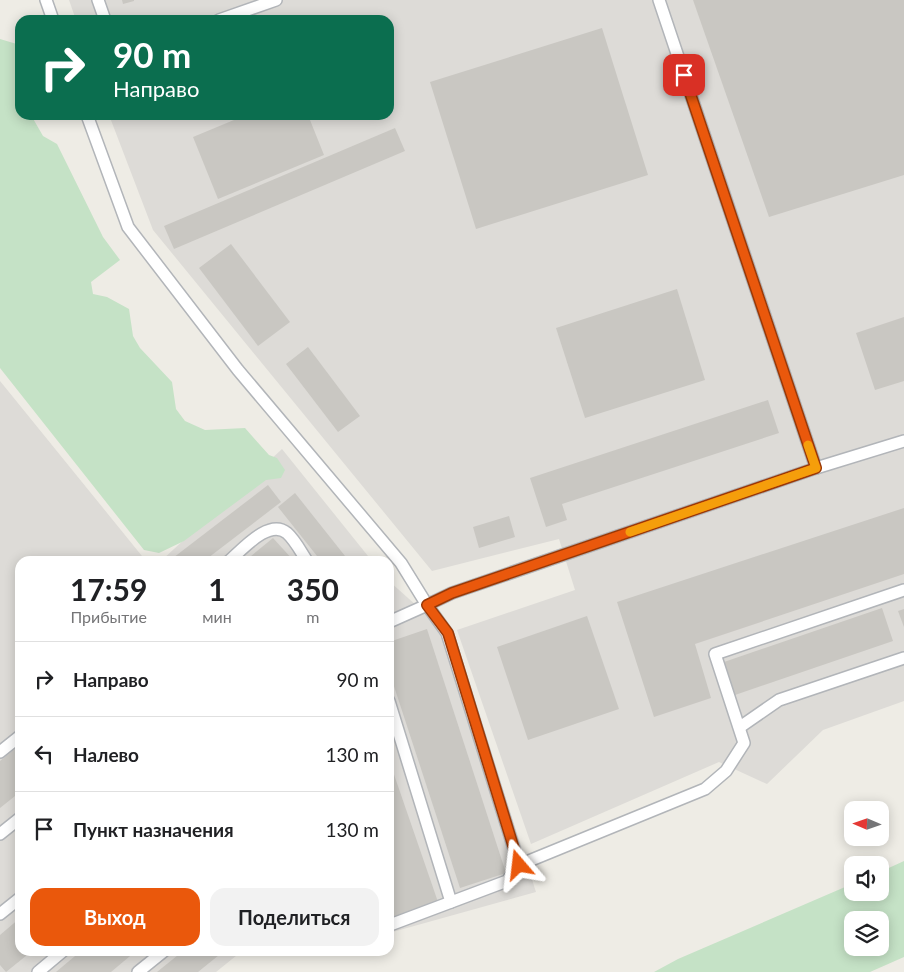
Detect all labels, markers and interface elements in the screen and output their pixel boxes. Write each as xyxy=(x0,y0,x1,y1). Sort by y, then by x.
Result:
text: 90 m xyxy=(113,33,191,75)
icon: right xyxy=(30,35,95,100)
pin xyxy=(663,54,705,96)
icon: arrive xyxy=(670,61,698,89)
text: Направо xyxy=(113,75,199,102)
text: 17:59 xyxy=(70,571,147,607)
text: 1 xyxy=(208,571,226,607)
text: 350 xyxy=(287,571,339,607)
text: Прибытие xyxy=(70,607,147,626)
text: мин xyxy=(202,607,232,626)
text: m xyxy=(306,607,319,626)
icon: right xyxy=(30,665,58,693)
text: Направо xyxy=(73,668,149,691)
text: 90 m xyxy=(336,668,379,691)
icon: left xyxy=(30,740,58,768)
text: Налево xyxy=(73,743,139,766)
text: 130 m xyxy=(325,743,379,766)
north arrow xyxy=(844,801,889,846)
map controls xyxy=(844,801,889,956)
icon: arrive xyxy=(30,815,58,843)
text: Пункт назначения xyxy=(73,818,234,841)
text: 130 m xyxy=(325,818,379,841)
position arrow xyxy=(492,838,544,890)
button: sound xyxy=(844,856,889,901)
button: Выход xyxy=(30,888,200,946)
button: Поделиться xyxy=(210,888,379,946)
button: layers xyxy=(844,911,889,956)

